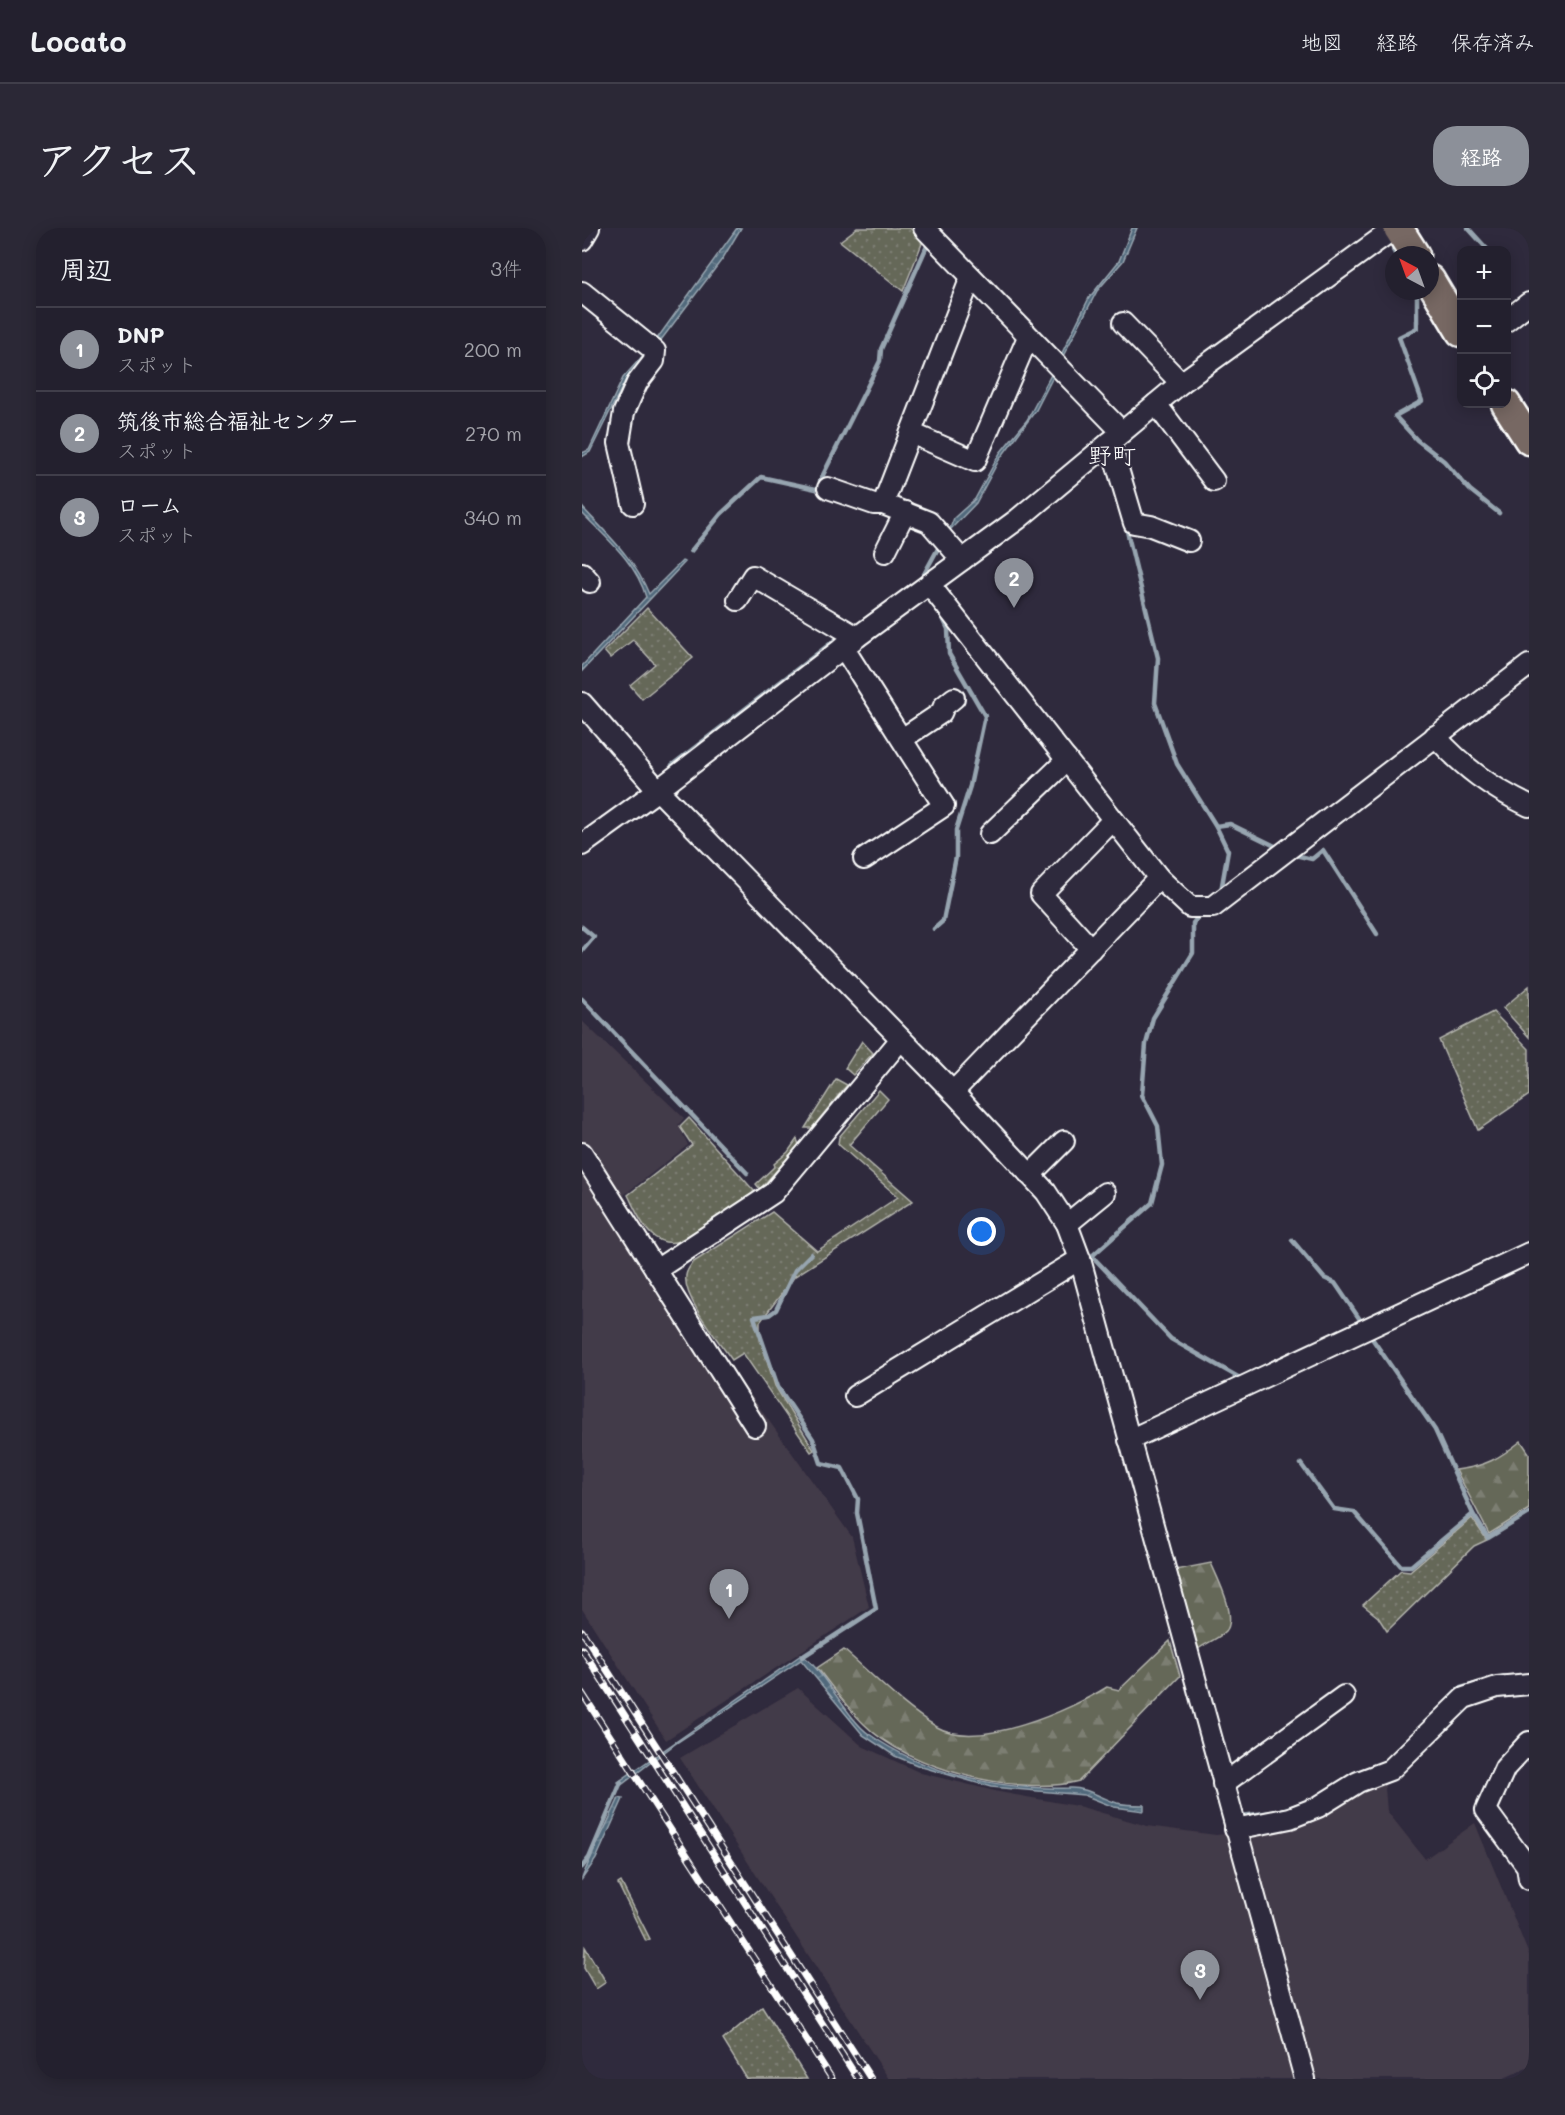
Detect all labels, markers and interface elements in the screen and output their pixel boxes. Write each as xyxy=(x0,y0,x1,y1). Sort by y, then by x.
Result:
text: Locato xyxy=(30,23,127,59)
text: 地図 xyxy=(1301,28,1343,55)
text: 経路 xyxy=(1376,28,1418,55)
text: 保存済み xyxy=(1451,28,1535,55)
button: 経路 xyxy=(1433,126,1529,186)
text: アクセス xyxy=(36,131,201,186)
north arrow xyxy=(1385,246,1439,300)
map controls xyxy=(1457,246,1511,408)
button: + xyxy=(1457,246,1511,300)
text: 周辺 xyxy=(60,252,112,286)
text: 3件 xyxy=(490,255,522,281)
button: − xyxy=(1457,300,1511,354)
text: DNP xyxy=(117,320,165,349)
text: 1 xyxy=(75,336,84,362)
text: 200 m xyxy=(464,336,522,362)
text: スポット xyxy=(117,351,197,377)
button: locate xyxy=(1457,354,1511,408)
text: 筑後市総合福祉センター xyxy=(117,406,359,435)
text: 2 xyxy=(74,420,85,446)
text: 270 m xyxy=(465,420,522,446)
text: スポット xyxy=(117,437,197,463)
district label: 野町 xyxy=(1088,439,1136,470)
text: ローム xyxy=(117,490,182,519)
text: 3 xyxy=(74,504,86,530)
text: 340 m xyxy=(464,504,522,530)
text: スポット xyxy=(117,521,197,547)
pin: 2 xyxy=(994,558,1034,608)
your location xyxy=(967,1217,996,1246)
pin: 1 xyxy=(710,1570,748,1619)
pin: 3 xyxy=(1180,1950,1220,2000)

